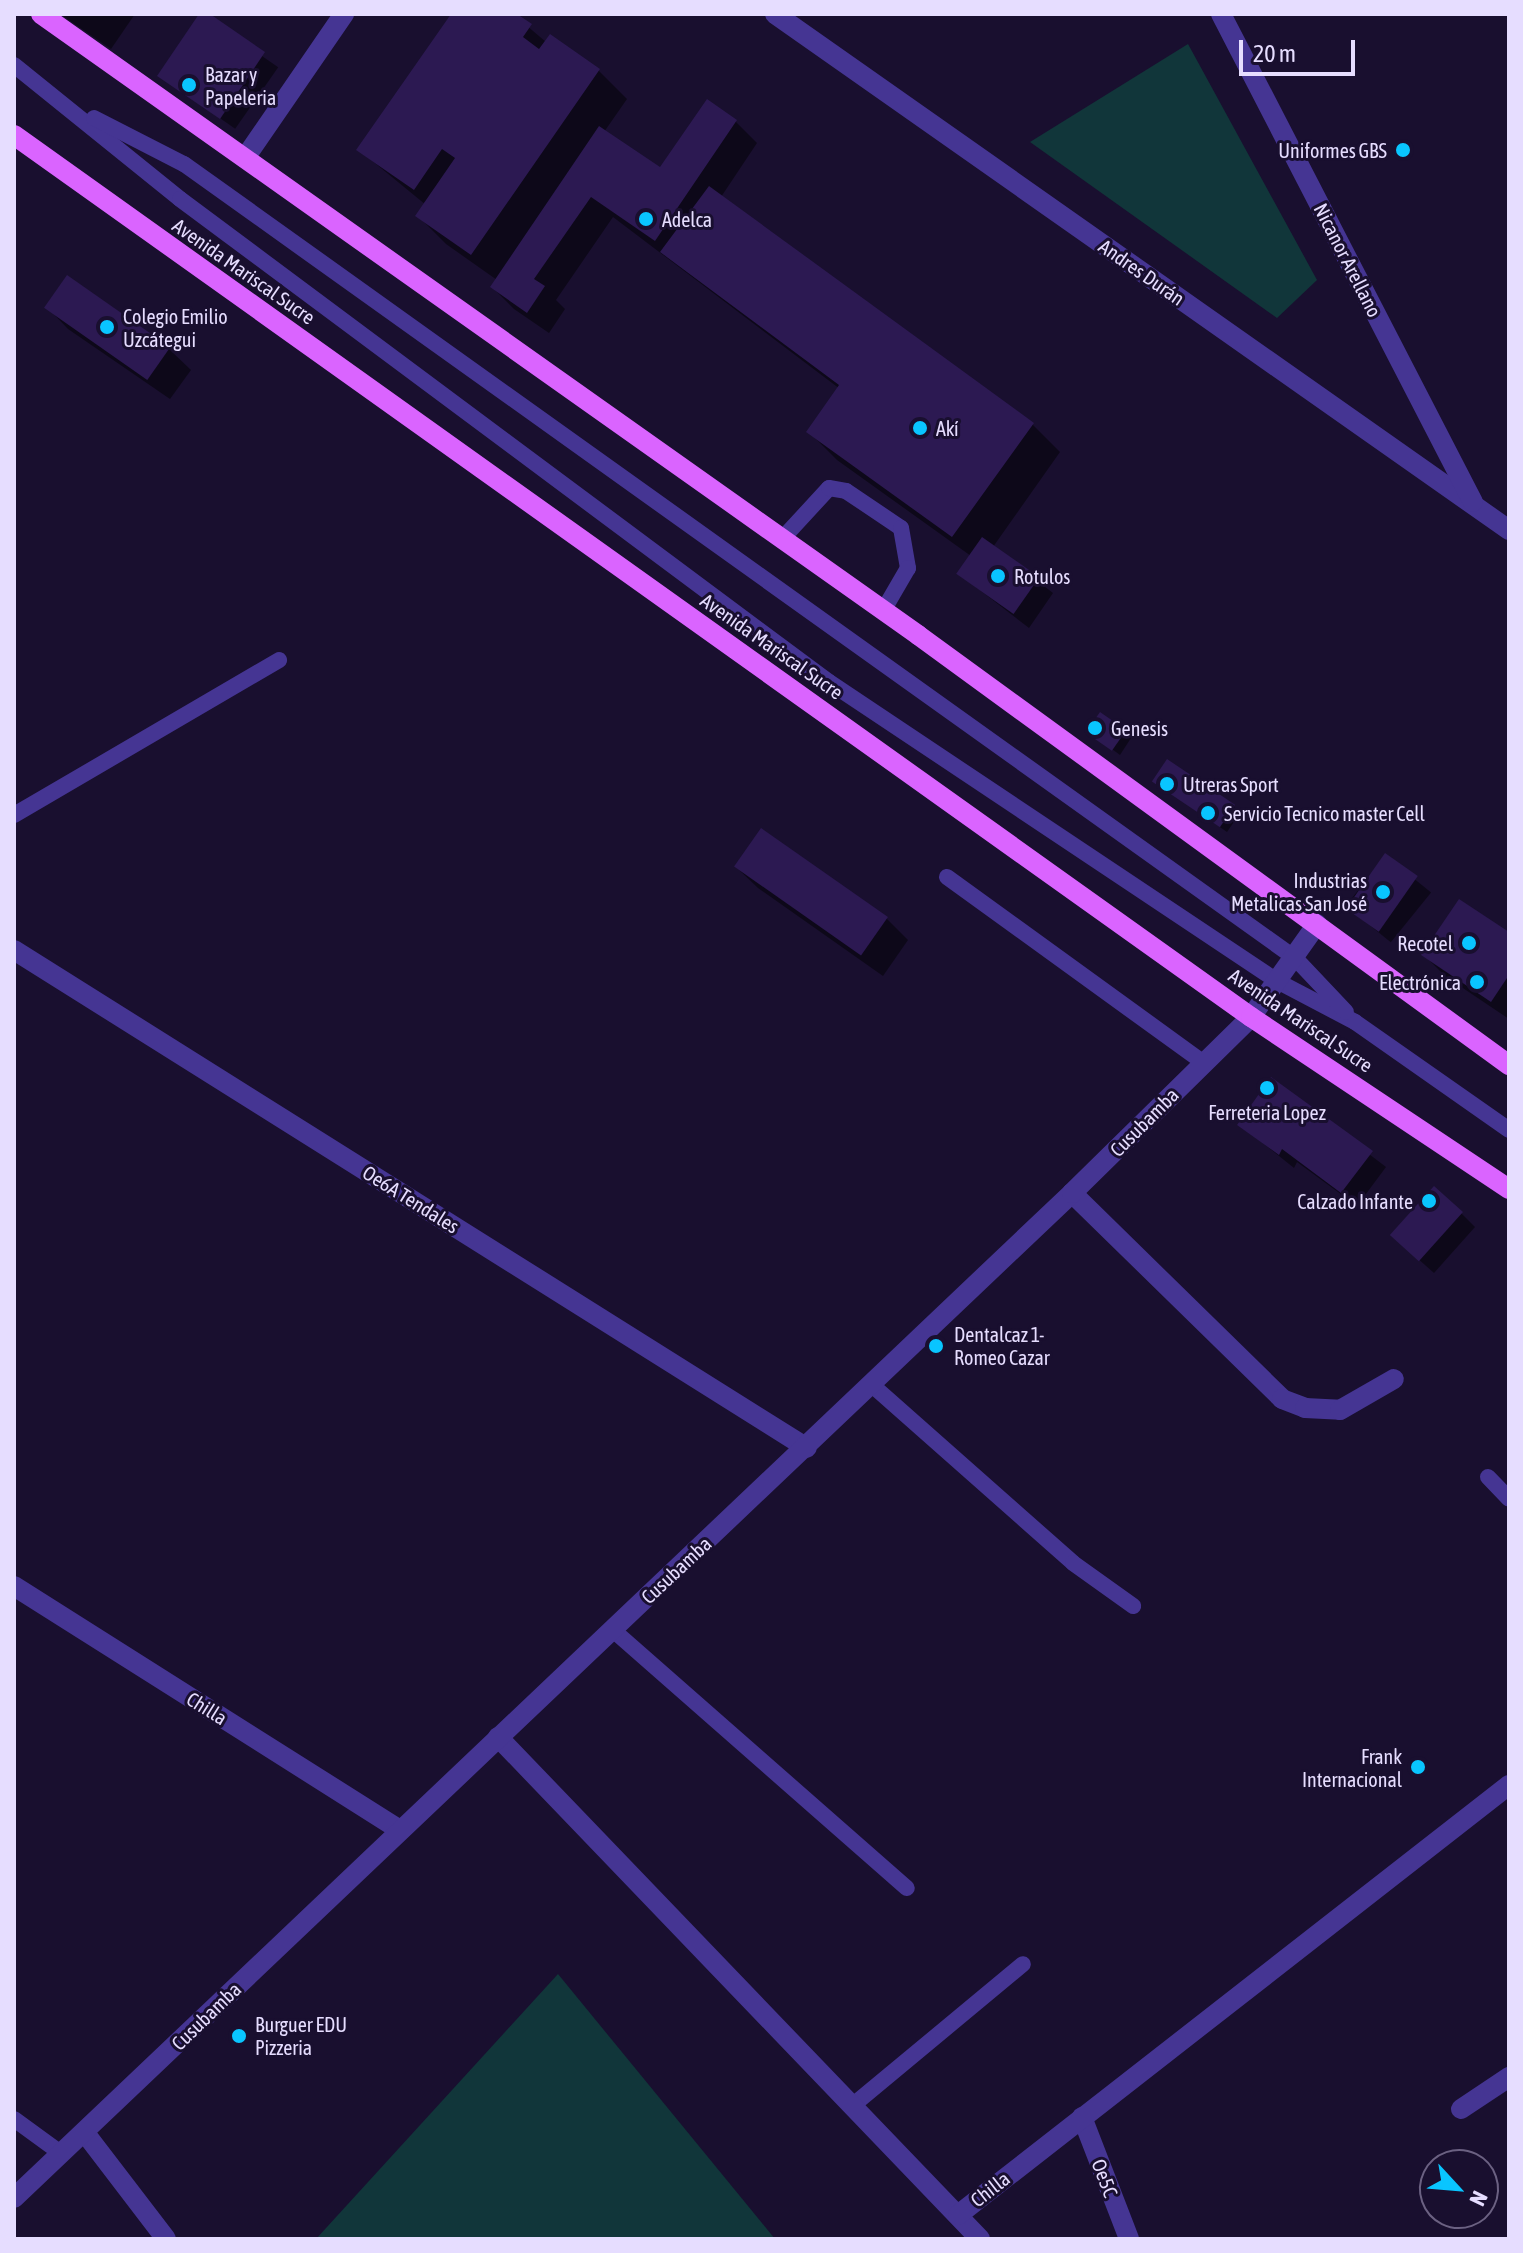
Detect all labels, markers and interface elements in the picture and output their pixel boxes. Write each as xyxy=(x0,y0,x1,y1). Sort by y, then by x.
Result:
scale bar xyxy=(1243,24,1359,74)
text: 20 m xyxy=(1253,40,1296,67)
place label: Bazar y Papeleria xyxy=(205,62,276,109)
marker: Bazar y Papeleria xyxy=(180,76,198,94)
place label: Uniformes GBS xyxy=(1278,138,1387,162)
marker: Uniformes GBS xyxy=(1394,141,1412,159)
street label: Nicanor Arellano xyxy=(1309,199,1387,321)
place label: Adelca xyxy=(662,207,712,231)
marker: Adelca xyxy=(637,210,655,228)
street label: Avenida Mariscal Sucre xyxy=(168,213,320,329)
street label: Andres Durán xyxy=(1095,234,1189,310)
place label: Colegio Emilio Uzcátegui xyxy=(123,304,228,351)
marker: Colegio Emilio Uzcátegui xyxy=(98,318,116,336)
place label: Akí xyxy=(936,416,959,440)
marker: Akí xyxy=(911,419,929,437)
place label: Rotulos xyxy=(1014,564,1070,588)
marker: Rotulos xyxy=(989,567,1007,585)
street label: Avenida Mariscal Sucre xyxy=(696,588,848,704)
place label: Genesis xyxy=(1111,716,1168,740)
marker: Genesis xyxy=(1086,719,1104,737)
place label: Utreras Sport xyxy=(1183,772,1279,796)
marker: Utreras Sport xyxy=(1158,775,1176,793)
place label: Servicio Tecnico master Cell xyxy=(1224,801,1425,825)
marker: Servicio Tecnico master Cell xyxy=(1199,804,1217,822)
place label: Industrias Metalicas San José xyxy=(1231,868,1367,915)
marker: Industrias Metalicas San José xyxy=(1374,883,1392,901)
place label: Recotel xyxy=(1397,931,1453,955)
marker: Recotel xyxy=(1460,934,1478,952)
street label: Avenida Mariscal Sucre xyxy=(1225,963,1377,1077)
place label: Electrónica xyxy=(1379,970,1461,994)
marker: Electrónica xyxy=(1468,973,1486,991)
marker: Ferreteria Lopez xyxy=(1258,1079,1276,1097)
street label: Cusubamba xyxy=(1105,1083,1183,1161)
place label: Ferreteria Lopez xyxy=(1208,1100,1326,1124)
street label: Oe6A Tendales xyxy=(358,1160,464,1238)
place label: Calzado Infante xyxy=(1297,1189,1413,1213)
marker: Calzado Infante xyxy=(1420,1192,1438,1210)
place label: Dentalcaz 1- Romeo Cazar xyxy=(954,1322,1050,1369)
marker: Dentalcaz 1- Romeo Cazar xyxy=(925,1335,947,1357)
street label: Cusubamba xyxy=(636,1531,716,1609)
street label: Chilla xyxy=(182,1686,232,1730)
place label: Frank Internacional xyxy=(1302,1744,1402,1791)
marker: Frank Internacional xyxy=(1409,1758,1427,1776)
street label: Cusubamba xyxy=(166,1977,246,2055)
place label: Burguer EDU Pizzeria xyxy=(255,2012,347,2059)
marker: Burguer EDU Pizzeria xyxy=(230,2027,248,2045)
north arrow xyxy=(1419,2149,1499,2229)
street label: Oe5C xyxy=(1087,2155,1123,2201)
street label: Chilla xyxy=(966,2166,1014,2212)
text: N xyxy=(1464,2187,1493,2210)

